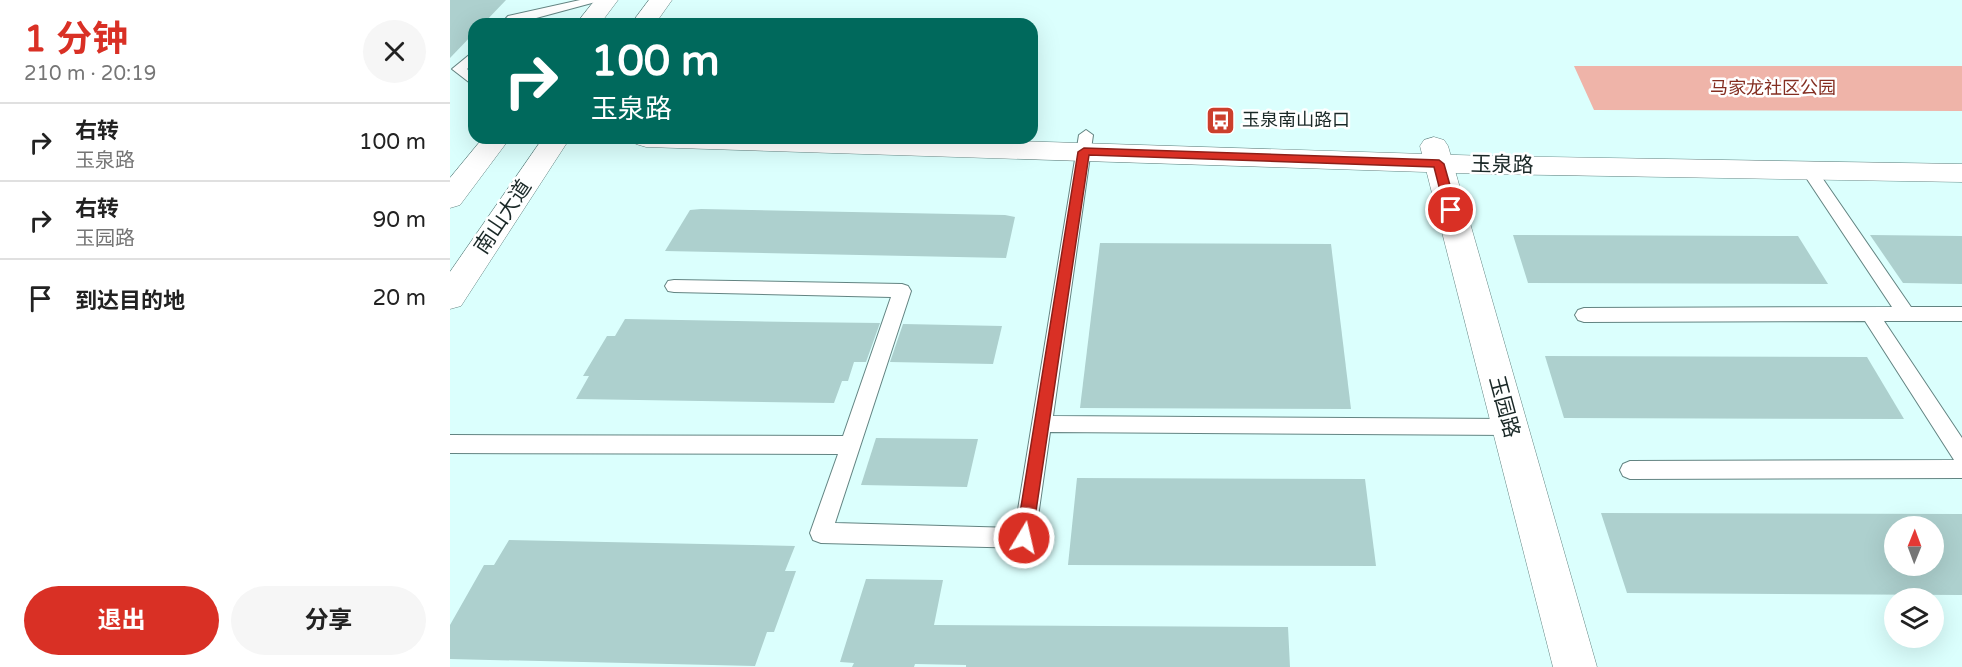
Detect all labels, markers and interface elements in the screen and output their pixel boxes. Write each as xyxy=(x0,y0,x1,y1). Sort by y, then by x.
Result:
text: 1 分钟 xyxy=(24,18,128,61)
button: close xyxy=(363,20,426,83)
text: 100 m xyxy=(591,36,720,87)
icon: right xyxy=(492,42,570,120)
text: 210 m · 20:19 xyxy=(24,62,156,86)
park label: 马家龙社区公园 xyxy=(1710,77,1836,99)
text: 玉泉路 xyxy=(591,93,672,126)
bus stop icon: 玉泉南山路口 xyxy=(1205,104,1237,136)
place label: 玉泉南山路口 xyxy=(1242,109,1350,131)
text: 右转 xyxy=(75,118,119,144)
icon: right xyxy=(24,126,57,159)
text: 100 m xyxy=(359,129,426,155)
text: 玉泉路 xyxy=(75,149,135,173)
street label: 玉泉路 xyxy=(1470,152,1534,178)
street label: 南山大道 xyxy=(469,175,537,259)
pin xyxy=(1425,184,1476,235)
icon: arrive xyxy=(1434,193,1467,226)
text: 右转 xyxy=(75,196,119,222)
icon: right xyxy=(24,204,57,237)
text: 90 m xyxy=(372,207,426,233)
text: 玉园路 xyxy=(75,227,135,251)
icon: arrive xyxy=(24,282,57,315)
text: 20 m xyxy=(372,285,426,311)
text: 到达目的地 xyxy=(75,288,185,314)
street label: 玉园路 xyxy=(1484,373,1524,441)
position arrow xyxy=(992,506,1056,570)
north arrow xyxy=(1884,516,1944,576)
map controls xyxy=(1884,516,1944,648)
button: 退出 xyxy=(24,586,219,655)
button: 分享 xyxy=(231,586,426,655)
button: layers xyxy=(1884,588,1944,648)

